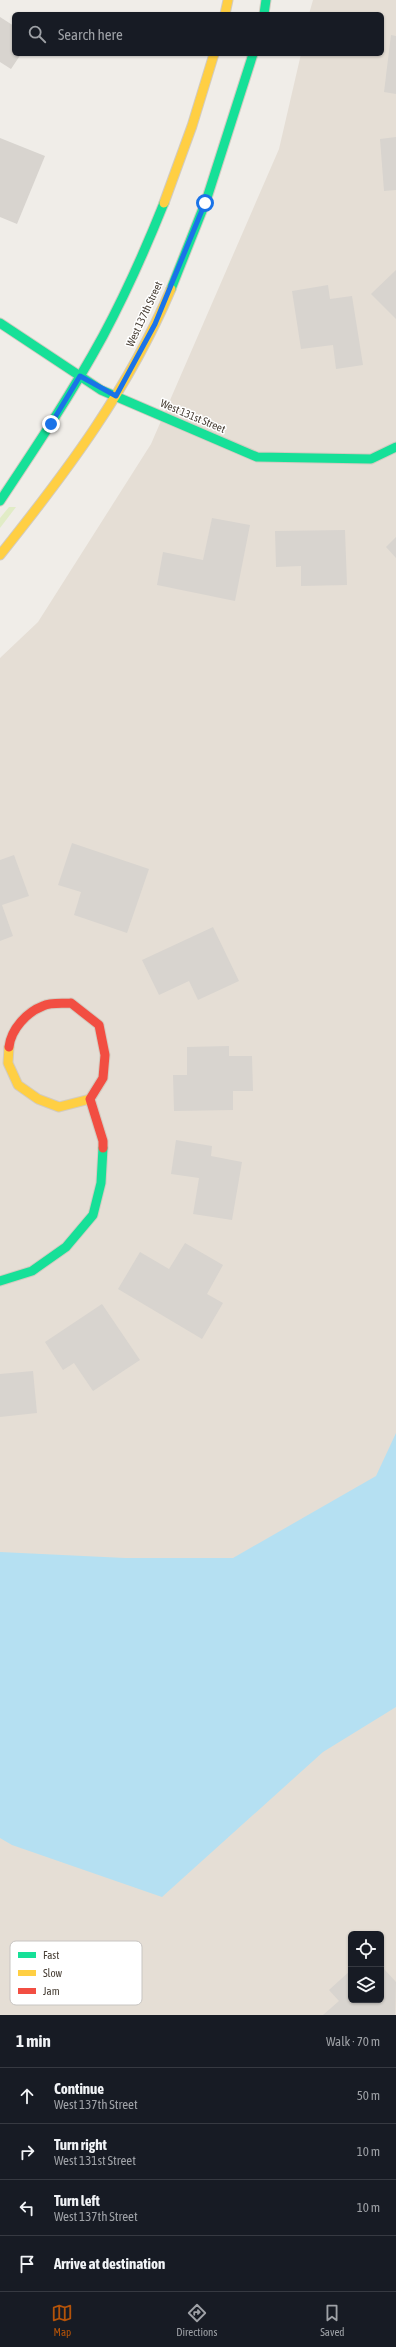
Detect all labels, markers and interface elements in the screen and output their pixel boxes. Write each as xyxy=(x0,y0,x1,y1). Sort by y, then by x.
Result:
search box xyxy=(12,12,384,56)
icon: search xyxy=(26,23,48,45)
text: Search here xyxy=(58,26,123,43)
route start xyxy=(196,194,214,212)
street label: West 137th Street xyxy=(124,279,164,349)
street label: West 131st Street xyxy=(159,397,227,435)
route end xyxy=(42,415,60,433)
map controls xyxy=(348,1931,384,2003)
button: locate xyxy=(348,1931,384,1967)
legend xyxy=(10,1941,142,2005)
text: Fast xyxy=(43,1949,59,1961)
text: Slow xyxy=(43,1967,62,1979)
button: layers xyxy=(348,1967,384,2003)
text: Jam xyxy=(43,1985,60,1997)
text: 1 min xyxy=(16,2031,51,2051)
text: Walk · 70 m xyxy=(326,2034,380,2049)
text: Continue xyxy=(54,2080,104,2097)
icon: ahead xyxy=(16,2085,38,2107)
text: 50 m xyxy=(357,2088,380,2103)
text: West 137th Street xyxy=(54,2097,138,2112)
text: Turn right xyxy=(54,2136,107,2153)
icon: right xyxy=(16,2141,38,2163)
text: 10 m xyxy=(357,2144,380,2159)
text: West 131st Street xyxy=(54,2153,136,2168)
text: Turn left xyxy=(54,2192,100,2209)
icon: left xyxy=(16,2197,38,2219)
text: 10 m xyxy=(357,2200,380,2215)
text: West 137th Street xyxy=(54,2209,138,2224)
icon: arrive xyxy=(16,2253,38,2275)
text: Arrive at destination xyxy=(54,2255,165,2272)
tab: Map xyxy=(51,2302,73,2338)
tab: Directions xyxy=(176,2302,217,2338)
tab: Saved xyxy=(320,2302,345,2338)

